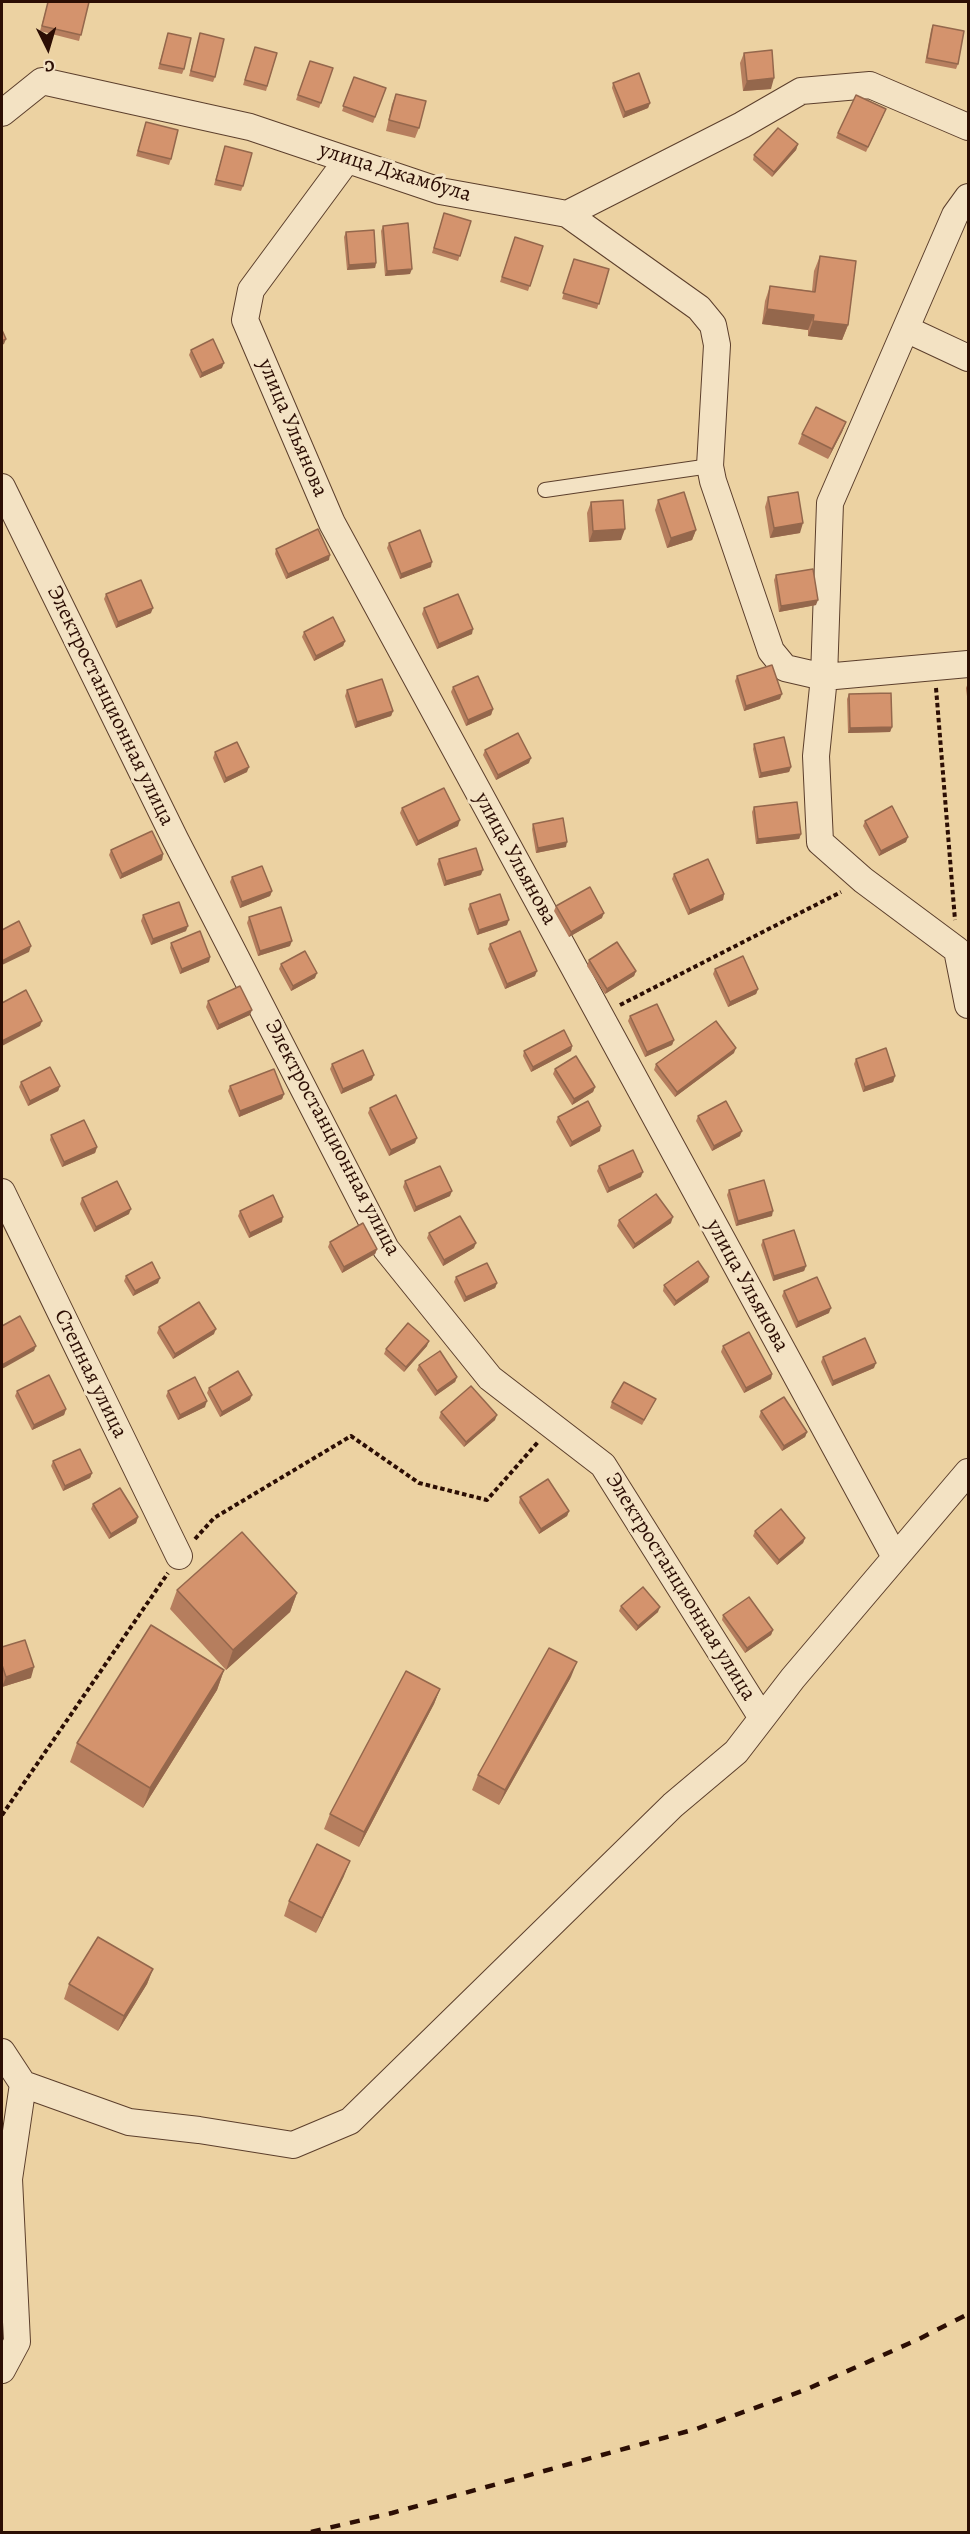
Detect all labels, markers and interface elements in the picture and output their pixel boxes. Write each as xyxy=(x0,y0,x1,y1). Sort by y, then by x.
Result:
north arrow xyxy=(18,18,78,78)
text: С xyxy=(44,55,55,77)
street label: улица Джамбула xyxy=(316,137,474,209)
street label: улица Ульянова xyxy=(251,355,333,501)
street label: Электростанционная улица xyxy=(40,582,180,830)
street label: улица Ульянова xyxy=(468,788,562,930)
street label: Электростанционная улица xyxy=(258,1015,406,1261)
street label: улица Ульянова xyxy=(700,1215,794,1357)
street label: Степная улица xyxy=(47,1305,133,1443)
street label: Электростанционная улица xyxy=(599,1468,761,1706)

